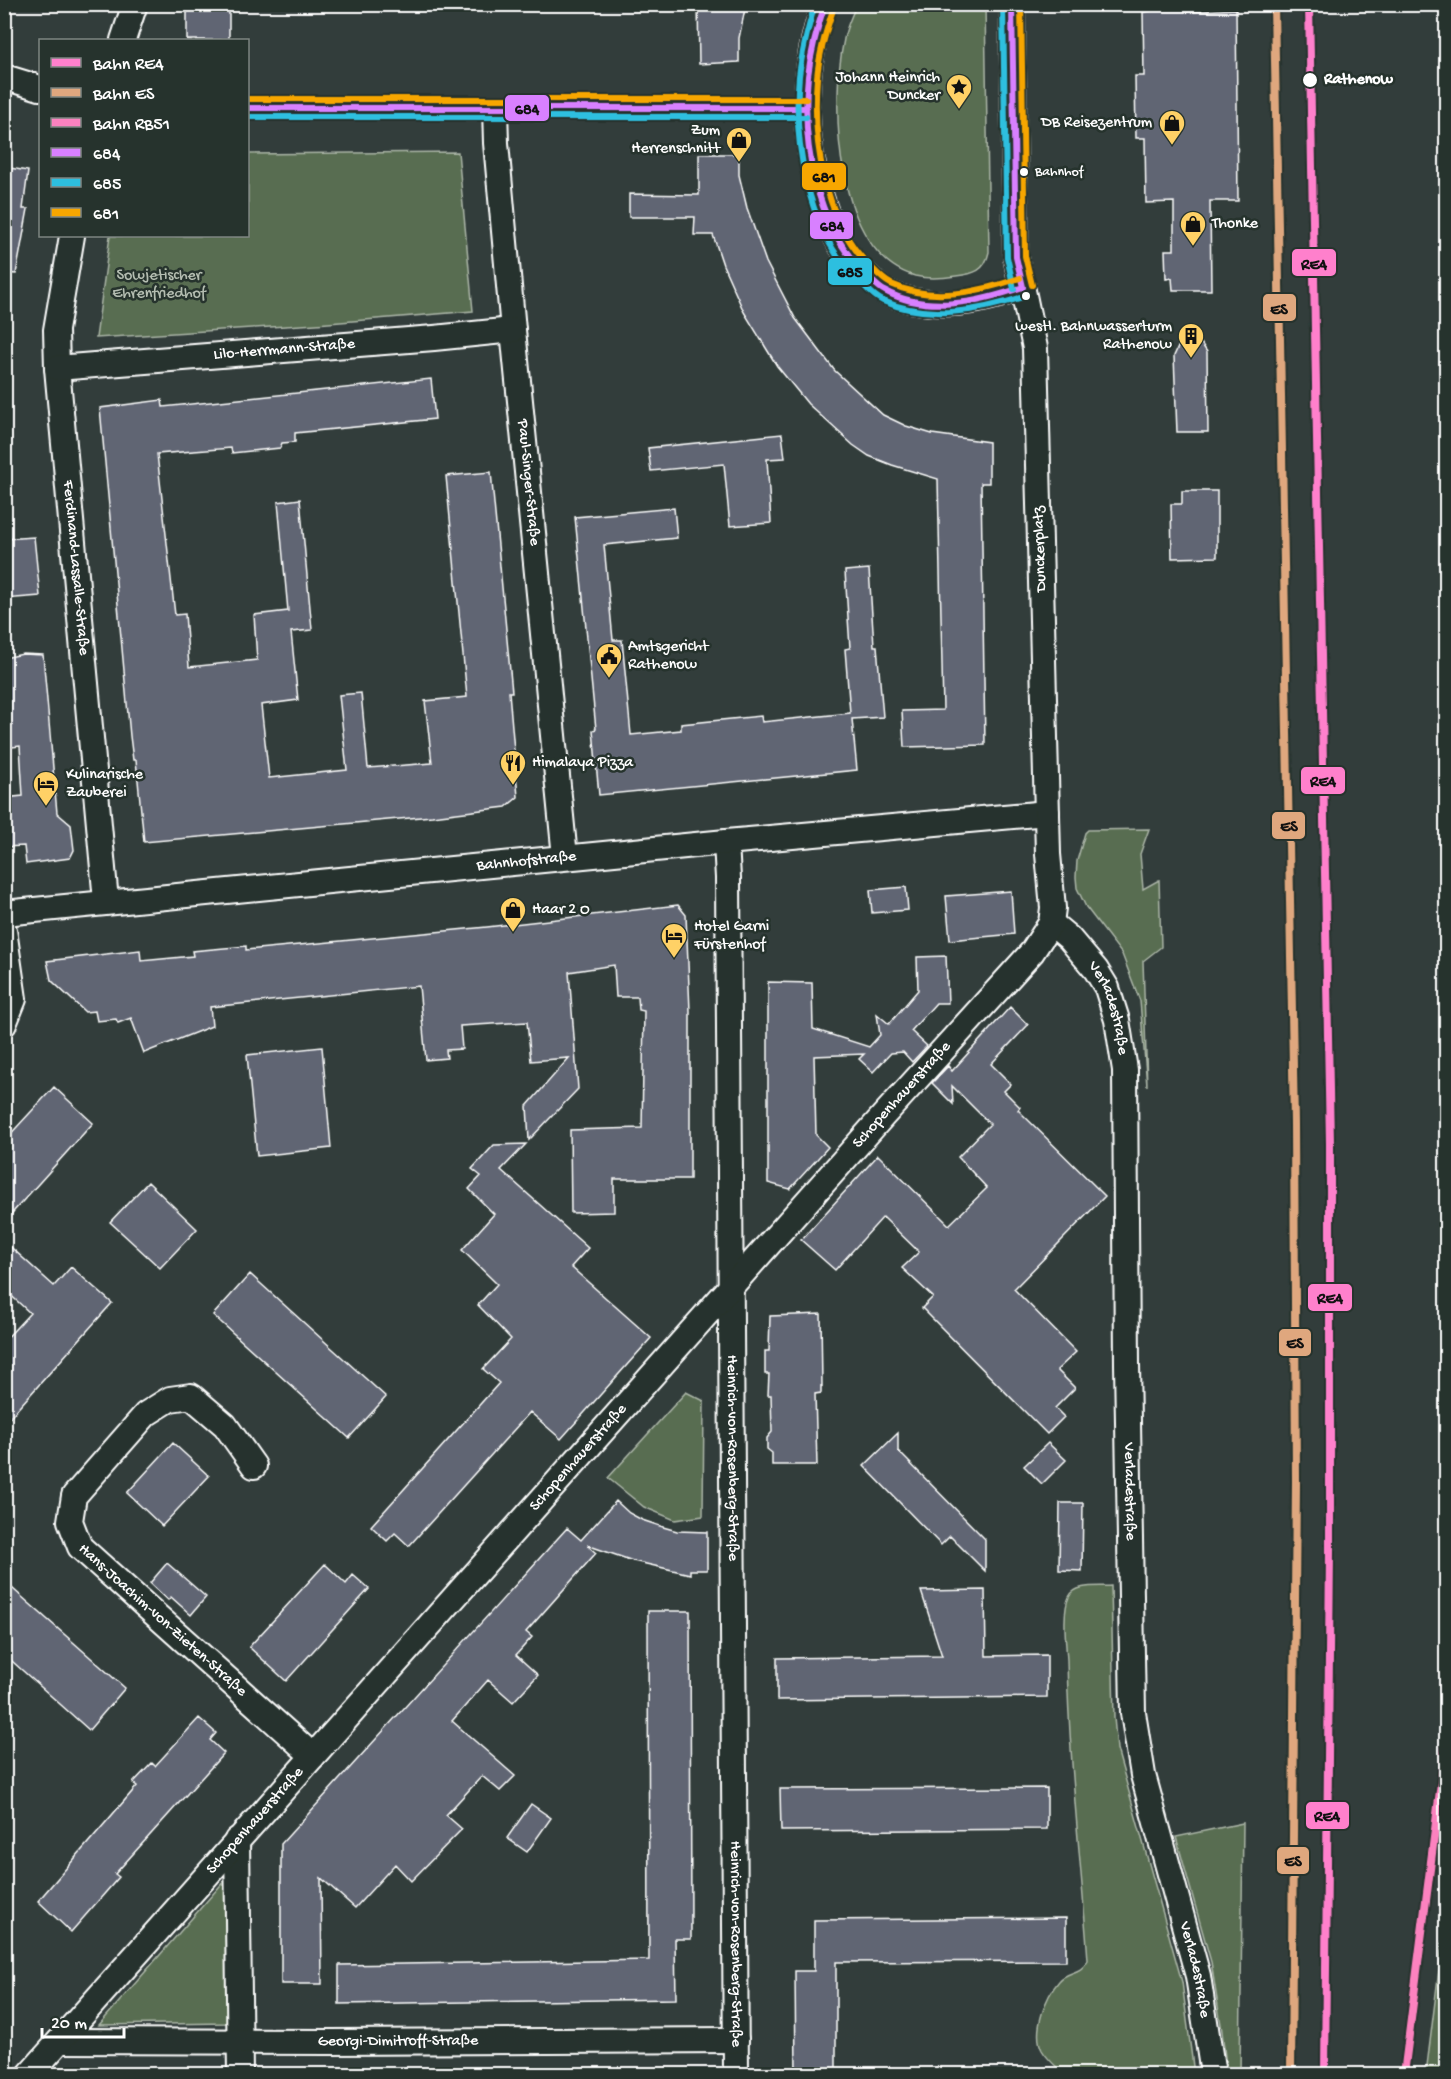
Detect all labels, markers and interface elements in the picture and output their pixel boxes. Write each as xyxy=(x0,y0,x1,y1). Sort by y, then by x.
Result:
legend xyxy=(39,39,249,237)
text: Bahn RE4 xyxy=(92,55,164,76)
place label: Johann Heinrich Duncker xyxy=(835,69,941,106)
marker: Rathenow xyxy=(1301,71,1319,89)
place label: Rathenow xyxy=(1323,71,1394,90)
place icon: Johann Heinrich Duncker xyxy=(944,72,974,110)
text: Bahn ES xyxy=(92,85,155,106)
line badge: 684 xyxy=(504,94,550,122)
text: 684 xyxy=(515,102,540,121)
shop icon: DB Reisezentrum xyxy=(1157,108,1187,146)
place label: DB Reisezentrum xyxy=(1040,114,1153,133)
text: Bahn RB51 xyxy=(92,115,170,136)
place label: Zum Herrenschnitt xyxy=(631,122,721,159)
shop icon: Zum Herrenschnitt xyxy=(724,125,754,163)
text: 684 xyxy=(93,145,121,166)
line badge: 681 xyxy=(801,162,847,191)
place label: Bahnhof xyxy=(1034,164,1085,181)
marker: Bahnhof xyxy=(1018,166,1030,178)
text: 681 xyxy=(812,170,836,189)
text: 685 xyxy=(93,175,121,196)
text: 681 xyxy=(93,205,119,226)
shop icon: Thonke xyxy=(1178,209,1208,247)
line badge: 684 xyxy=(809,211,854,240)
place label: Thonke xyxy=(1211,215,1259,234)
text: 684 xyxy=(820,219,845,238)
line badge: RE4 xyxy=(1291,248,1337,277)
line badge: 685 xyxy=(827,257,873,286)
text: RE4 xyxy=(1300,257,1327,276)
text: 685 xyxy=(837,265,863,284)
park label: Sowjetischer Ehrenfriedhof xyxy=(112,267,207,304)
unlabelled marker xyxy=(1020,290,1032,302)
line badge: ES xyxy=(1262,293,1297,322)
text: ES xyxy=(1270,302,1288,321)
place label: westl. Bahnwasserturm Rathenow xyxy=(1015,318,1173,355)
building icon: westl. Bahnwasserturm Rathenow xyxy=(1176,321,1206,359)
street label: Lilo-Herrmann-Straße xyxy=(213,335,357,365)
street label: Paul-Singer-Straße xyxy=(512,417,544,547)
street label: Ferdinand-Lassalle-Straße xyxy=(58,478,93,657)
street label: Dunckerplatz xyxy=(1030,505,1052,593)
place label: Amtsgericht Rathenow xyxy=(628,638,710,675)
public building icon: Amtsgericht Rathenow xyxy=(594,641,624,679)
restaurant icon: Himalaya Pizza xyxy=(498,748,528,786)
place label: Himalaya Pizza xyxy=(532,754,634,773)
place label: Kulinarische Zauberei xyxy=(66,766,144,803)
line badge: RE4 xyxy=(1300,766,1346,795)
hotel icon: Kulinarische Zauberei xyxy=(31,769,61,807)
text: RE4 xyxy=(1309,774,1336,793)
line badge: ES xyxy=(1271,811,1306,840)
text: ES xyxy=(1280,819,1298,838)
street label: Bahnhofstraße xyxy=(475,847,578,876)
shop icon: Haar 2 O xyxy=(498,895,528,933)
place label: Haar 2 O xyxy=(532,901,590,920)
place label: Hotel Garni Fürstenhof xyxy=(693,918,769,955)
hotel icon: Hotel Garni Fürstenhof xyxy=(659,921,689,959)
street label: Verladestraße xyxy=(1083,957,1132,1057)
street label: Schopenhauerstraße xyxy=(849,1037,956,1153)
line badge: RE4 xyxy=(1307,1283,1353,1312)
text: RE4 xyxy=(1316,1291,1343,1310)
line badge: ES xyxy=(1278,1328,1312,1357)
text: ES xyxy=(1286,1336,1304,1355)
street label: Heinrich-von-Rosenberg-Straße xyxy=(722,1355,742,1562)
street label: Schopenhauerstraße xyxy=(526,1400,632,1515)
street label: Verladestraße xyxy=(1119,1441,1140,1541)
street label: Hans-Joachim-von-Zieten-Straße xyxy=(74,1540,251,1702)
street label: Schopenhauerstraße xyxy=(203,1763,309,1878)
line badge: RE4 xyxy=(1305,1801,1350,1830)
text: RE4 xyxy=(1313,1809,1340,1828)
street label: Heinrich-von-Rosenberg-Straße xyxy=(725,1841,745,2048)
line badge: ES xyxy=(1276,1846,1310,1875)
text: ES xyxy=(1284,1854,1302,1873)
street label: Verladestraße xyxy=(1174,1919,1214,2020)
scale bar xyxy=(42,2001,124,2039)
text: 20 m xyxy=(51,2014,87,2035)
street label: Georgi-Dimitroff-Straße xyxy=(318,2032,479,2052)

